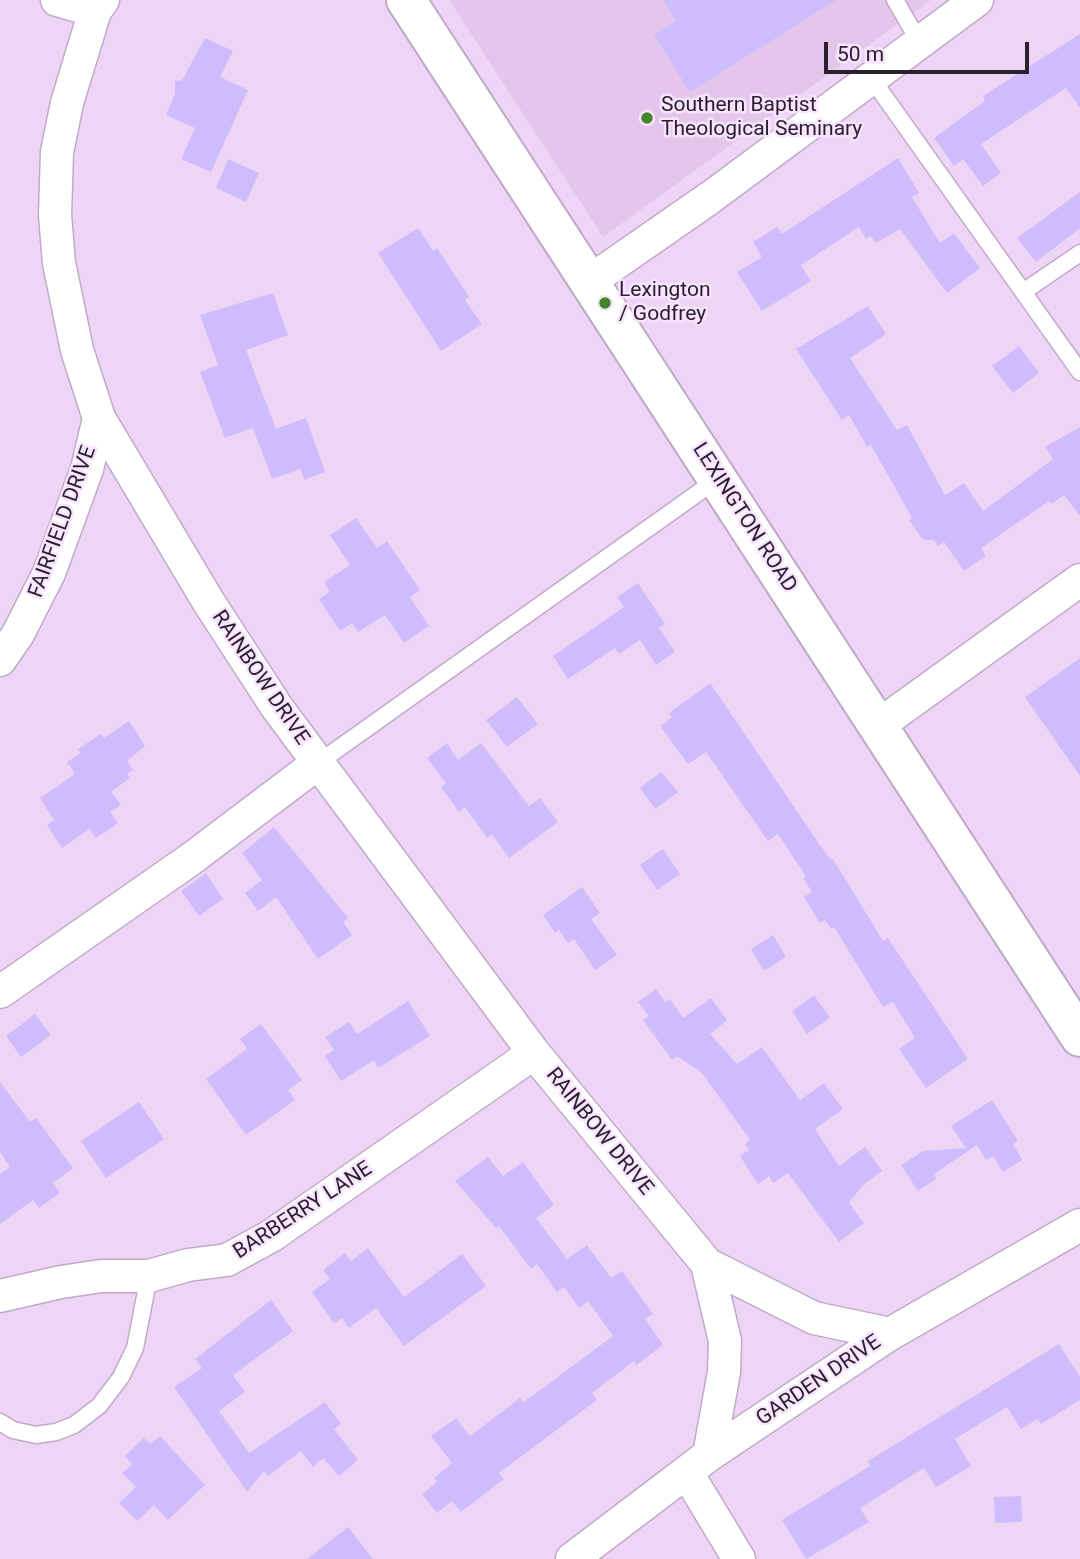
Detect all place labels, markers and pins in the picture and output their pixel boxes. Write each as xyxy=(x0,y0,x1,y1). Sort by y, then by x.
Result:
place label: Southern Baptist Theological Seminary xyxy=(661,93,862,143)
marker: Southern Baptist Theological Seminary xyxy=(639,110,655,126)
place label: Lexington / Godfrey xyxy=(619,278,711,328)
marker: Lexington / Godfrey xyxy=(597,295,613,311)

